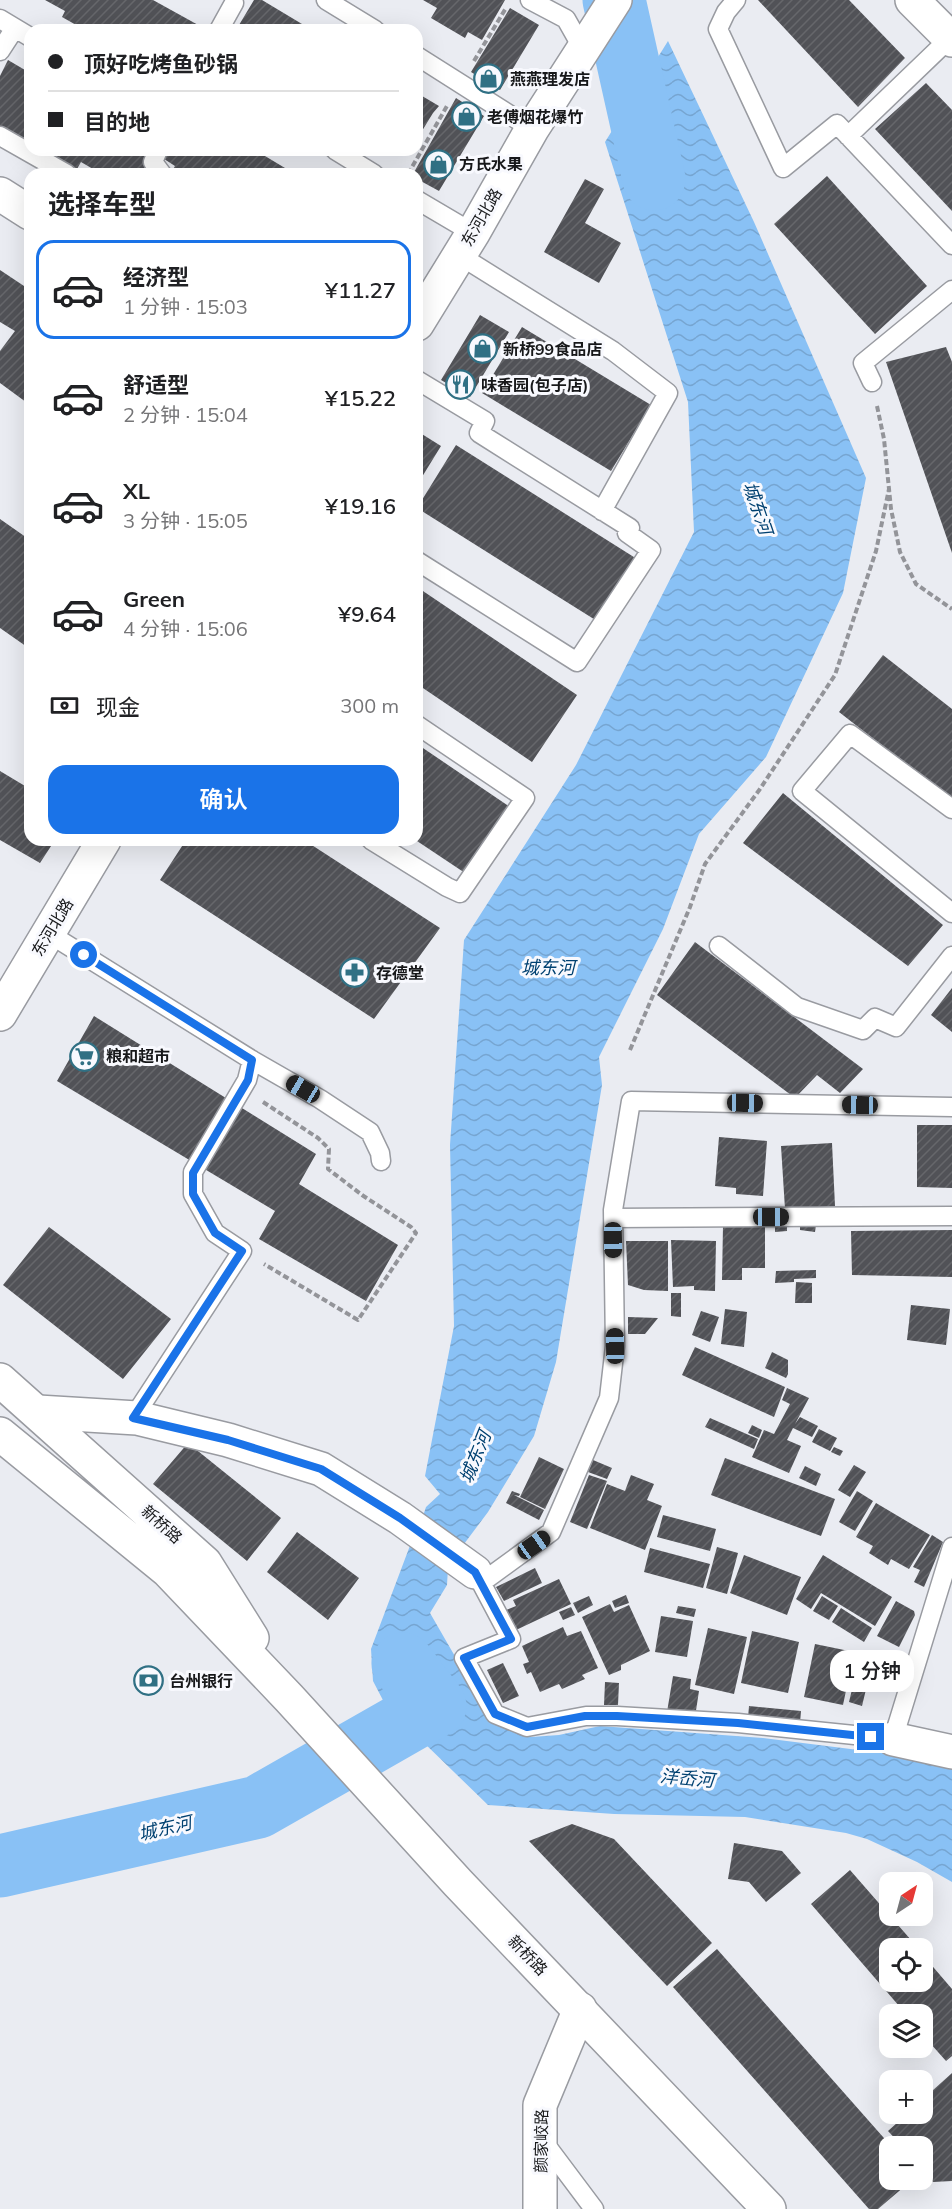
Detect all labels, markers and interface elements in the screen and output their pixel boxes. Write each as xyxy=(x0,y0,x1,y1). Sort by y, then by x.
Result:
text: 顶好吃烤鱼砂锅 xyxy=(84,50,238,78)
shop icon: 燕燕理发店 xyxy=(473,63,505,95)
place label: 燕燕理发店 xyxy=(510,69,590,89)
shop icon: 老傅烟花爆竹 xyxy=(450,101,482,133)
place label: 老傅烟花爆竹 xyxy=(487,107,583,127)
text: 目的地 xyxy=(84,108,150,136)
shop icon: 方氏水果 xyxy=(422,148,454,180)
place label: 方氏水果 xyxy=(459,154,523,174)
street label: 东河北路 xyxy=(456,184,506,250)
text: 选择车型 xyxy=(48,187,156,221)
icon: car xyxy=(51,263,105,317)
text: 经济型 xyxy=(123,263,189,291)
text: ¥11.27 xyxy=(325,276,396,304)
text: 1 分钟 · 15:03 xyxy=(123,294,248,319)
shop icon: 新桥99食品店 xyxy=(466,333,498,365)
place label: 新桥99食品店 xyxy=(503,339,602,359)
restaurant icon: 味香园(包子店) xyxy=(444,369,476,401)
icon: car xyxy=(51,371,105,425)
text: 舒适型 xyxy=(123,371,189,399)
place label: 味香园(包子店) xyxy=(481,375,588,395)
text: ¥15.22 xyxy=(325,384,396,412)
text: 2 分钟 · 15:04 xyxy=(123,402,248,427)
text: XL xyxy=(123,477,150,505)
icon: car xyxy=(51,479,105,533)
water label: 城东河 xyxy=(738,479,779,540)
text: ¥19.16 xyxy=(325,492,396,520)
text: 3 分钟 · 15:05 xyxy=(123,508,248,533)
text: Green xyxy=(123,585,185,613)
icon: car xyxy=(51,587,105,641)
text: ¥9.64 xyxy=(338,600,396,628)
text: 4 分钟 · 15:06 xyxy=(123,616,248,641)
icon: cash xyxy=(48,689,81,722)
text: 现金 xyxy=(96,693,140,721)
text: 300 m xyxy=(340,693,399,718)
button: 确认 xyxy=(48,765,399,834)
street label: 东河北路 xyxy=(27,894,77,960)
route start xyxy=(70,941,97,968)
water label: 城东河 xyxy=(521,956,578,979)
pharmacy icon: 存德堂 xyxy=(339,957,371,989)
place label: 存德堂 xyxy=(376,963,424,983)
supermarket icon: 粮和超市 xyxy=(69,1040,101,1072)
place label: 粮和超市 xyxy=(106,1046,170,1066)
car xyxy=(283,1072,323,1106)
car xyxy=(727,1094,763,1112)
car xyxy=(842,1096,878,1114)
car xyxy=(753,1208,789,1226)
car xyxy=(604,1222,622,1258)
car xyxy=(606,1328,624,1364)
water label: 城东河 xyxy=(454,1425,497,1486)
street label: 新桥路 xyxy=(137,1501,187,1547)
car xyxy=(514,1527,554,1563)
callout: 1 分钟 xyxy=(829,1650,913,1692)
text: 1 分钟 xyxy=(843,1658,901,1683)
bank icon: 台州银行 xyxy=(132,1665,164,1697)
place label: 台州银行 xyxy=(169,1671,233,1691)
route end xyxy=(857,1723,884,1750)
water label: 洋岙河 xyxy=(659,1764,718,1792)
water label: 城东河 xyxy=(136,1810,197,1845)
north arrow xyxy=(879,1872,933,1926)
map controls xyxy=(879,1872,933,2190)
street label: 新桥路 xyxy=(504,1931,552,1979)
button: locate xyxy=(879,1938,933,1992)
button: layers xyxy=(879,2004,933,2058)
button: + xyxy=(879,2070,933,2124)
street label: 颜家峧路 xyxy=(530,2109,552,2173)
button: − xyxy=(879,2136,933,2190)

